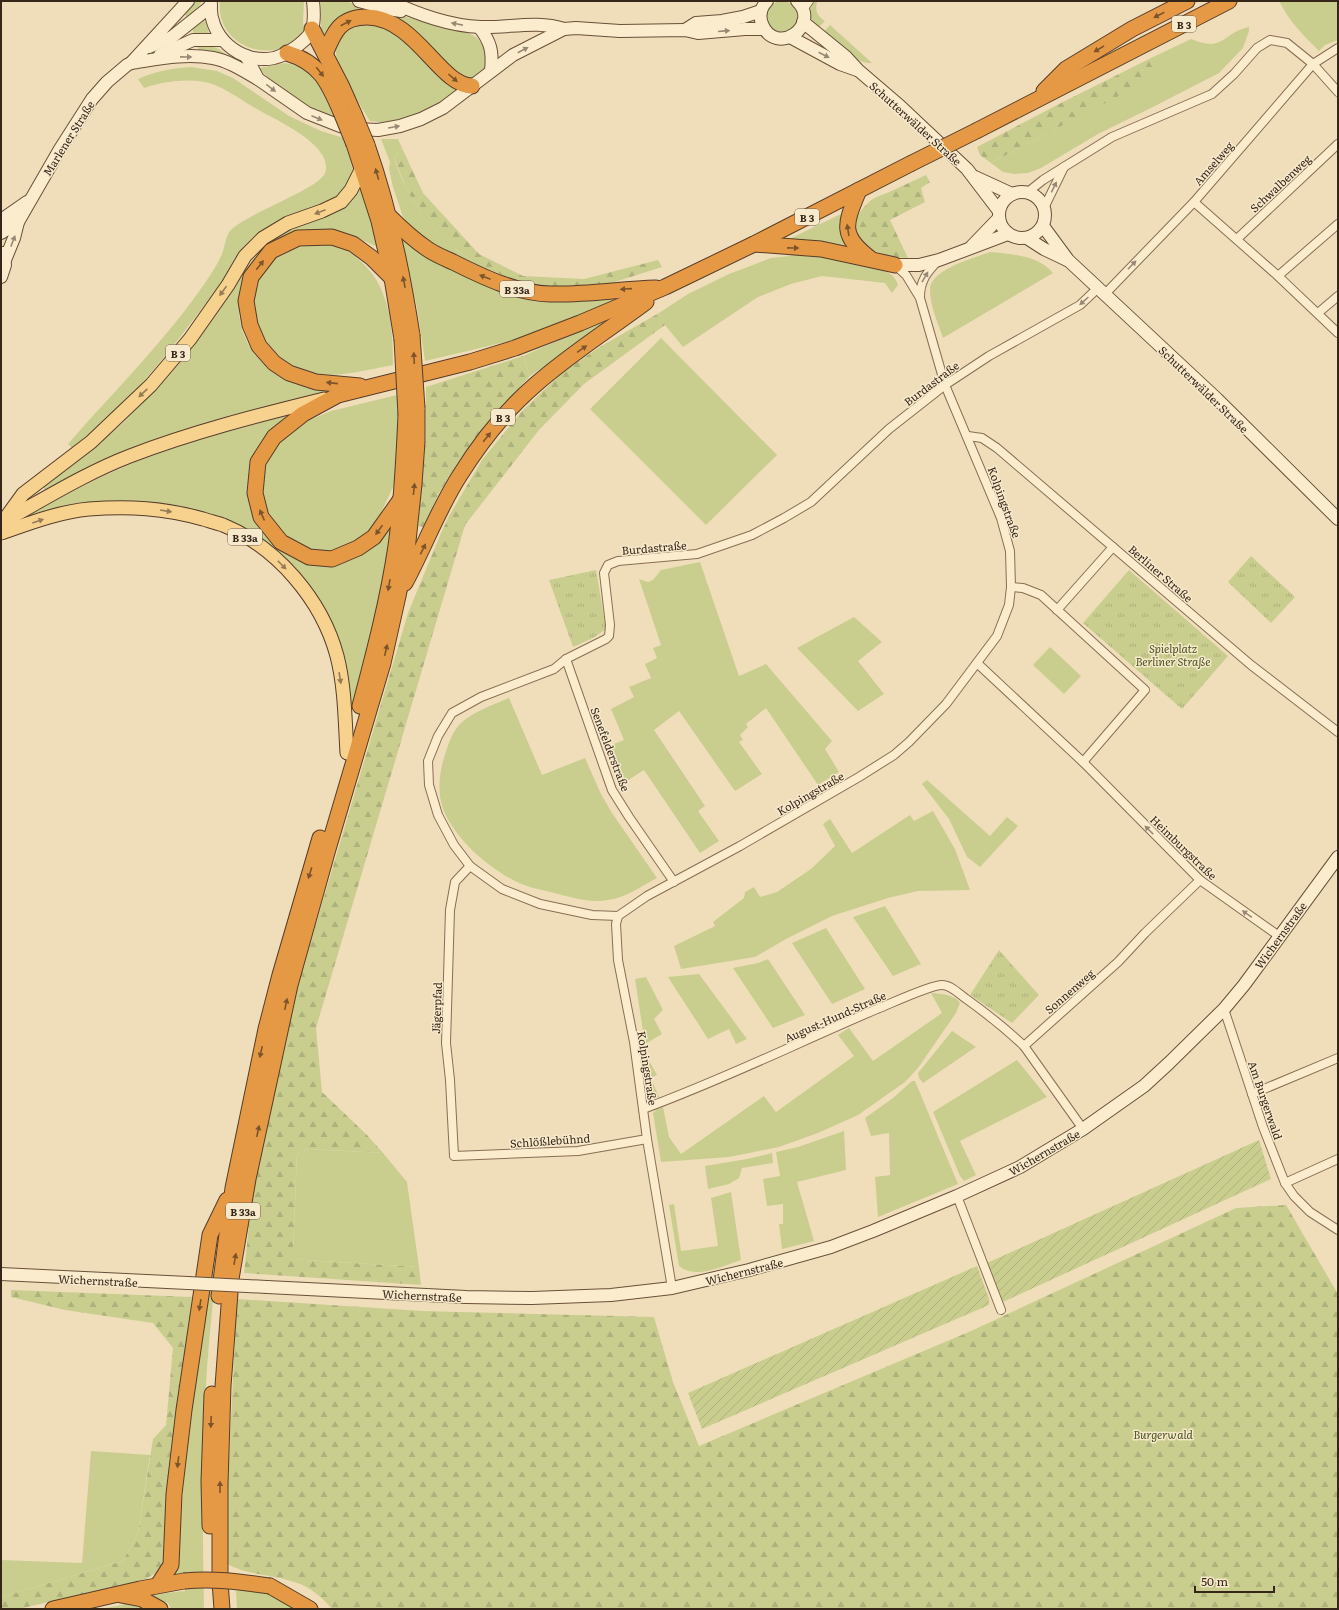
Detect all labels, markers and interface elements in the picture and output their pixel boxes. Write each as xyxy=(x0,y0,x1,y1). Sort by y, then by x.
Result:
one-way arrow xyxy=(1154,12,1165,18)
road number: B 3 xyxy=(1172,16,1196,32)
one-way arrow xyxy=(340,20,352,26)
one-way arrow xyxy=(451,21,463,27)
one-way arrow xyxy=(718,27,730,34)
one-way arrow xyxy=(1093,45,1105,52)
one-way arrow xyxy=(518,47,529,53)
one-way arrow xyxy=(818,52,829,58)
one-way arrow xyxy=(180,53,192,60)
one-way arrow xyxy=(315,67,324,78)
one-way arrow xyxy=(447,73,458,82)
street label: Schutterwälder Straße xyxy=(867,77,966,169)
one-way arrow xyxy=(265,84,276,93)
street label: Marlener Straße xyxy=(38,97,98,179)
one-way arrow xyxy=(311,115,322,121)
one-way arrow xyxy=(388,124,400,130)
street label: Amselweg xyxy=(1189,137,1237,188)
street label: Schwalbenweg xyxy=(1246,150,1315,215)
one-way arrow xyxy=(374,168,380,180)
one-way arrow xyxy=(1051,181,1057,193)
one-way arrow xyxy=(314,209,326,215)
road number: B 3 xyxy=(795,209,819,225)
one-way arrow xyxy=(845,224,851,236)
one-way arrow xyxy=(10,235,16,247)
one-way arrow xyxy=(787,244,799,251)
one-way arrow xyxy=(256,260,264,271)
one-way arrow xyxy=(1127,260,1136,271)
one-way arrow xyxy=(922,271,929,283)
one-way arrow xyxy=(479,273,491,279)
one-way arrow xyxy=(401,276,407,289)
road number: B 33a xyxy=(500,281,534,297)
one-way arrow xyxy=(620,285,632,292)
one-way arrow xyxy=(219,286,228,297)
one-way arrow xyxy=(1079,296,1089,305)
street label: Schutterwälder Straße xyxy=(1156,342,1252,436)
road number: B 3 xyxy=(166,345,190,361)
one-way arrow xyxy=(576,345,587,353)
one-way arrow xyxy=(410,351,417,364)
street label: Burdastraße xyxy=(900,357,962,409)
one-way arrow xyxy=(326,380,338,387)
one-way arrow xyxy=(138,388,148,398)
road number: B 3 xyxy=(491,409,515,425)
one-way arrow xyxy=(483,432,492,442)
street label: Kolpingstraße xyxy=(985,464,1025,540)
one-way arrow xyxy=(410,482,417,495)
one-way arrow xyxy=(160,509,172,515)
one-way arrow xyxy=(259,509,265,521)
one-way arrow xyxy=(32,517,44,523)
one-way arrow xyxy=(375,525,383,536)
road number: B 33a xyxy=(228,529,262,545)
street label: Burdastraße xyxy=(621,536,687,558)
street label: Berliner Straße xyxy=(1125,541,1197,606)
one-way arrow xyxy=(420,544,426,555)
one-way arrow xyxy=(277,560,287,570)
one-way arrow xyxy=(385,579,391,591)
park label: Spielplatz Berliner Straße xyxy=(1136,640,1210,669)
one-way arrow xyxy=(383,644,389,656)
one-way arrow xyxy=(337,672,343,684)
street label: Senefelderstraße xyxy=(588,705,635,794)
street label: Kolpingstraße xyxy=(774,767,847,819)
street label: Heimburgstraße xyxy=(1147,811,1221,883)
one-way arrow xyxy=(1144,825,1154,834)
one-way arrow xyxy=(307,867,313,879)
street label: Wichernstraße xyxy=(1250,898,1310,972)
one-way arrow xyxy=(1242,910,1253,918)
street label: Sonnenweg xyxy=(1041,964,1098,1017)
street label: Jägerpfad xyxy=(427,982,445,1034)
street label: August-Hund-Straße xyxy=(782,986,888,1046)
one-way arrow xyxy=(283,998,289,1011)
street label: Kolpingstraße xyxy=(634,1030,662,1107)
one-way arrow xyxy=(257,1046,263,1059)
street label: Am Burgerwald xyxy=(1245,1058,1287,1142)
one-way arrow xyxy=(256,1125,262,1138)
street label: Wichernstraße xyxy=(1006,1125,1083,1179)
street label: Schlößlebühnd xyxy=(509,1129,591,1151)
road number: B 33a xyxy=(226,1203,260,1219)
one-way arrow xyxy=(232,1253,238,1265)
street label: Wichernstraße xyxy=(704,1254,785,1288)
street label: Wichernstraße xyxy=(58,1270,138,1290)
street label: Wichernstraße xyxy=(382,1285,462,1305)
one-way arrow xyxy=(197,1299,203,1311)
one-way arrow xyxy=(208,1416,214,1429)
park label: Burgerwald xyxy=(1133,1426,1193,1442)
one-way arrow xyxy=(175,1456,181,1468)
one-way arrow xyxy=(217,1480,223,1493)
scale bar xyxy=(1195,1568,1274,1594)
text: 50 m xyxy=(1201,1572,1228,1590)

